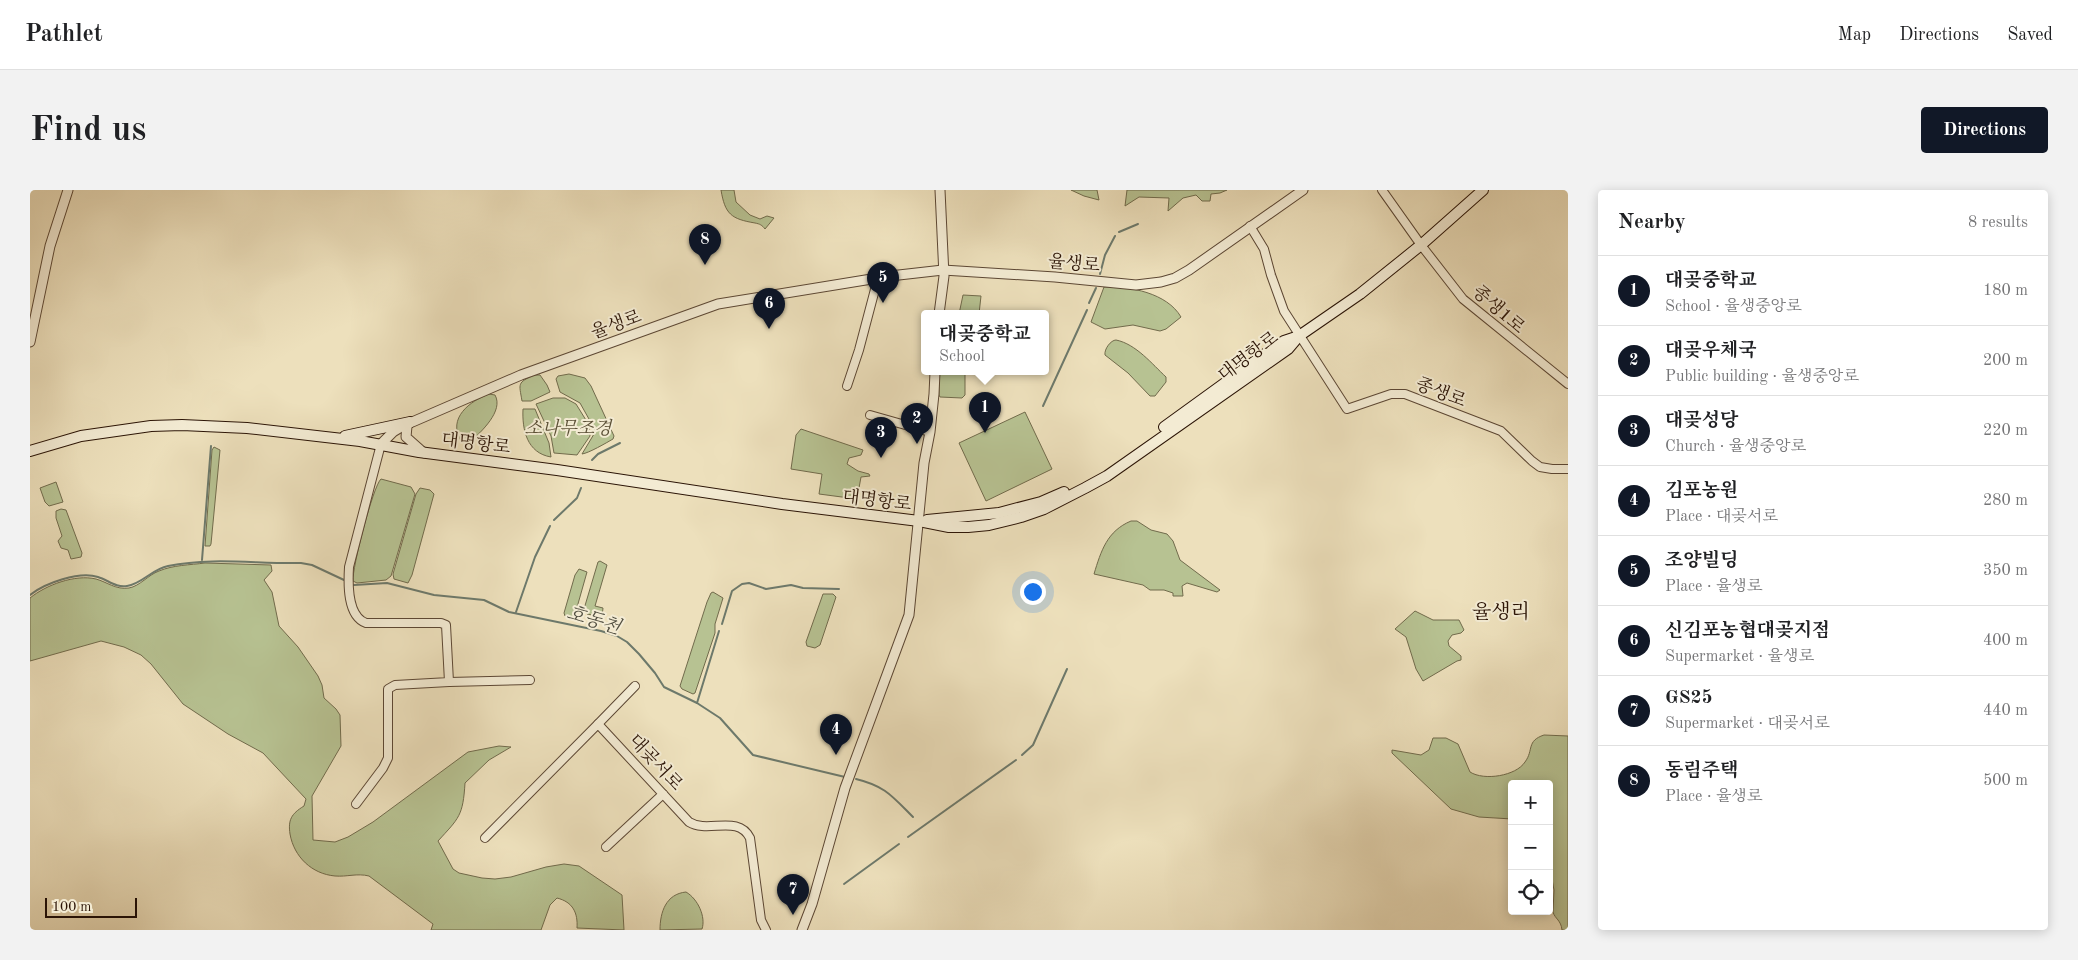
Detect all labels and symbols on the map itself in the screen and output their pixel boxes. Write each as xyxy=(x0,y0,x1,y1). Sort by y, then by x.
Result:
pin: 8 xyxy=(689,224,721,265)
street label: 율생로 xyxy=(1047,252,1101,275)
pin: 5 xyxy=(867,262,899,303)
street label: 종생1로 xyxy=(1469,282,1529,337)
pin: 6 xyxy=(753,288,785,329)
street label: 율생로 xyxy=(588,307,644,342)
street label: 대명항로 xyxy=(1215,328,1282,385)
street label: 종생로 xyxy=(1413,374,1469,411)
pin: 1 xyxy=(969,392,1001,433)
pin: 2 xyxy=(901,403,933,444)
pin: 3 xyxy=(865,417,897,458)
park label: 소나무조경 xyxy=(525,418,613,438)
street label: 대명항로 xyxy=(440,430,512,457)
street label: 대명항로 xyxy=(841,487,913,514)
your location xyxy=(1020,579,1046,605)
water label: 호동천 xyxy=(564,601,625,639)
district label: 율생리 xyxy=(1472,601,1530,623)
pin: 4 xyxy=(820,714,852,755)
street label: 대곶서로 xyxy=(625,730,686,794)
pin: 7 xyxy=(777,874,809,915)
scale bar xyxy=(45,895,138,918)

